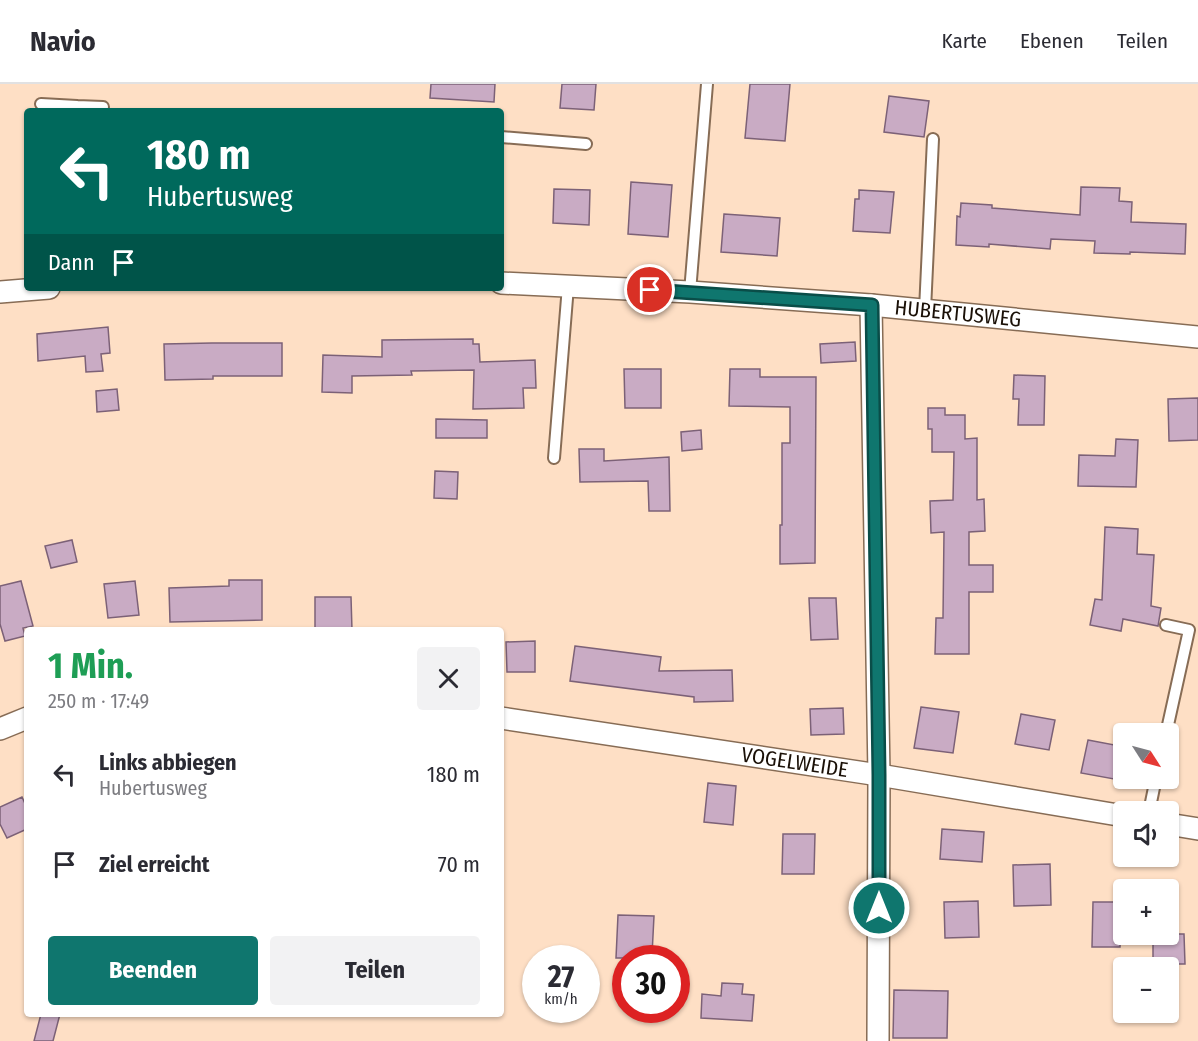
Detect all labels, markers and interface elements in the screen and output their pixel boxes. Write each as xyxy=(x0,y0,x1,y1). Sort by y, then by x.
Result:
text: Navio xyxy=(30,25,96,58)
text: Karte xyxy=(941,28,987,54)
text: Ebenen xyxy=(1020,28,1084,54)
text: Teilen xyxy=(1117,28,1168,54)
text: 180 m xyxy=(147,130,251,180)
icon: left xyxy=(48,132,126,210)
text: Hubertusweg xyxy=(147,181,293,213)
icon: arrive xyxy=(107,246,140,279)
text: Dann xyxy=(48,249,95,276)
pin xyxy=(624,264,675,315)
icon: arrive xyxy=(633,273,666,306)
street label: HUBERTUSWEG xyxy=(893,294,1022,333)
text: 1 Min. xyxy=(48,644,133,688)
button: close xyxy=(417,647,480,710)
text: 250 m · 17:49 xyxy=(48,689,149,713)
north arrow xyxy=(1113,723,1179,789)
map controls xyxy=(1113,723,1179,1023)
street label: VOGELWEIDE xyxy=(740,741,850,783)
text: Links abbiegen xyxy=(99,749,237,776)
icon: left xyxy=(48,758,81,791)
text: 180 m xyxy=(427,761,480,788)
text: Hubertusweg xyxy=(99,776,207,800)
button: sound xyxy=(1113,801,1179,867)
icon: arrive xyxy=(48,848,81,881)
text: Ziel erreicht xyxy=(99,851,210,878)
text: 70 m xyxy=(438,851,480,878)
position arrow xyxy=(847,876,911,940)
button: + xyxy=(1113,879,1179,945)
button: Beenden xyxy=(48,936,258,1005)
button: Teilen xyxy=(270,936,480,1005)
speed limit sign: 30 xyxy=(612,945,690,1023)
button: − xyxy=(1113,957,1179,1023)
text: 27 xyxy=(548,959,574,995)
text: km/h xyxy=(544,990,578,1008)

